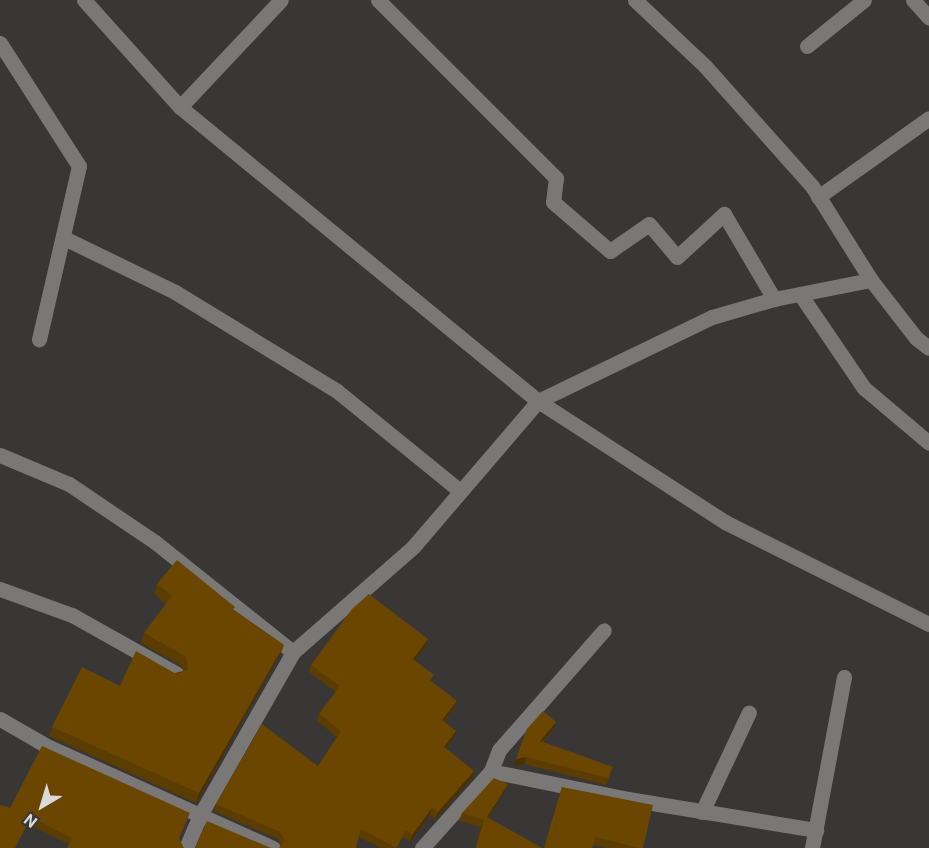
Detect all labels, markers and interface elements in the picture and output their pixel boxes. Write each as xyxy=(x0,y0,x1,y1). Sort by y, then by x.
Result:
north arrow xyxy=(12,776,72,836)
text: N xyxy=(20,810,41,832)

